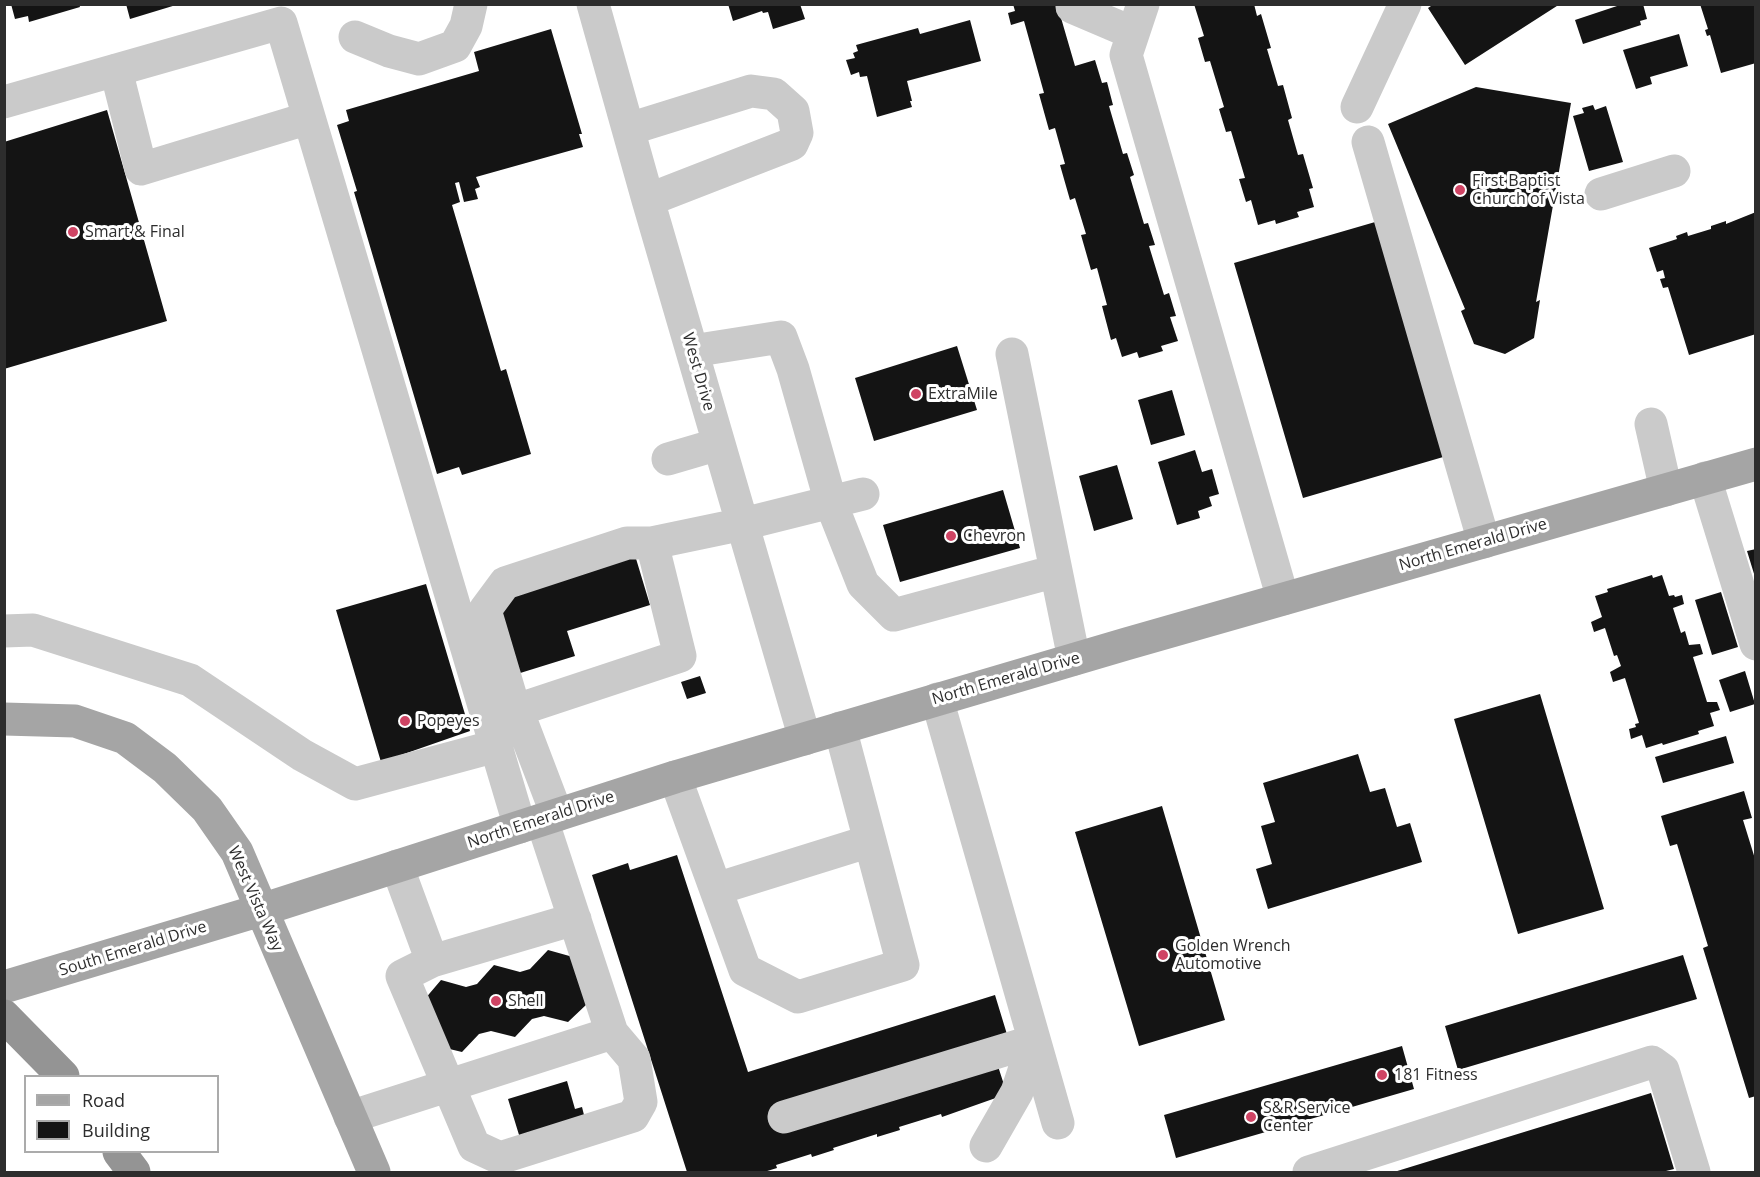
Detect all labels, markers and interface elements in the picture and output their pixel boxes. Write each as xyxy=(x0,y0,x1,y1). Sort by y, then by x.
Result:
place label: First Baptist Church of Vista xyxy=(1472,171,1585,209)
marker: First Baptist Church of Vista xyxy=(1453,183,1467,197)
place label: Smart & Final xyxy=(85,222,185,242)
marker: Smart & Final xyxy=(66,225,80,239)
street label: West Drive xyxy=(678,331,718,413)
place label: ExtraMile xyxy=(928,384,998,404)
marker: ExtraMile xyxy=(909,387,923,401)
street label: North Emerald Drive xyxy=(1397,515,1549,575)
place label: Chevron xyxy=(963,526,1026,546)
marker: Chevron xyxy=(944,529,958,543)
street label: North Emerald Drive xyxy=(930,649,1082,709)
place label: Popeyes xyxy=(417,711,480,731)
marker: Popeyes xyxy=(398,714,412,728)
street label: North Emerald Drive xyxy=(465,787,617,853)
street label: West Vista Way xyxy=(223,844,287,954)
street label: South Emerald Drive xyxy=(57,917,209,981)
place label: Golden Wrench Automotive xyxy=(1175,936,1291,974)
marker: Golden Wrench Automotive xyxy=(1156,948,1170,962)
place label: Shell xyxy=(508,991,544,1011)
marker: Shell xyxy=(489,994,503,1008)
place label: 181 Fitness xyxy=(1394,1065,1478,1085)
marker: 181 Fitness xyxy=(1375,1068,1389,1082)
legend xyxy=(24,1075,219,1153)
text: Road xyxy=(82,1088,125,1112)
place label: S&R Service Center xyxy=(1263,1098,1350,1136)
marker: S&R Service Center xyxy=(1244,1110,1258,1124)
text: Building xyxy=(82,1118,150,1142)

